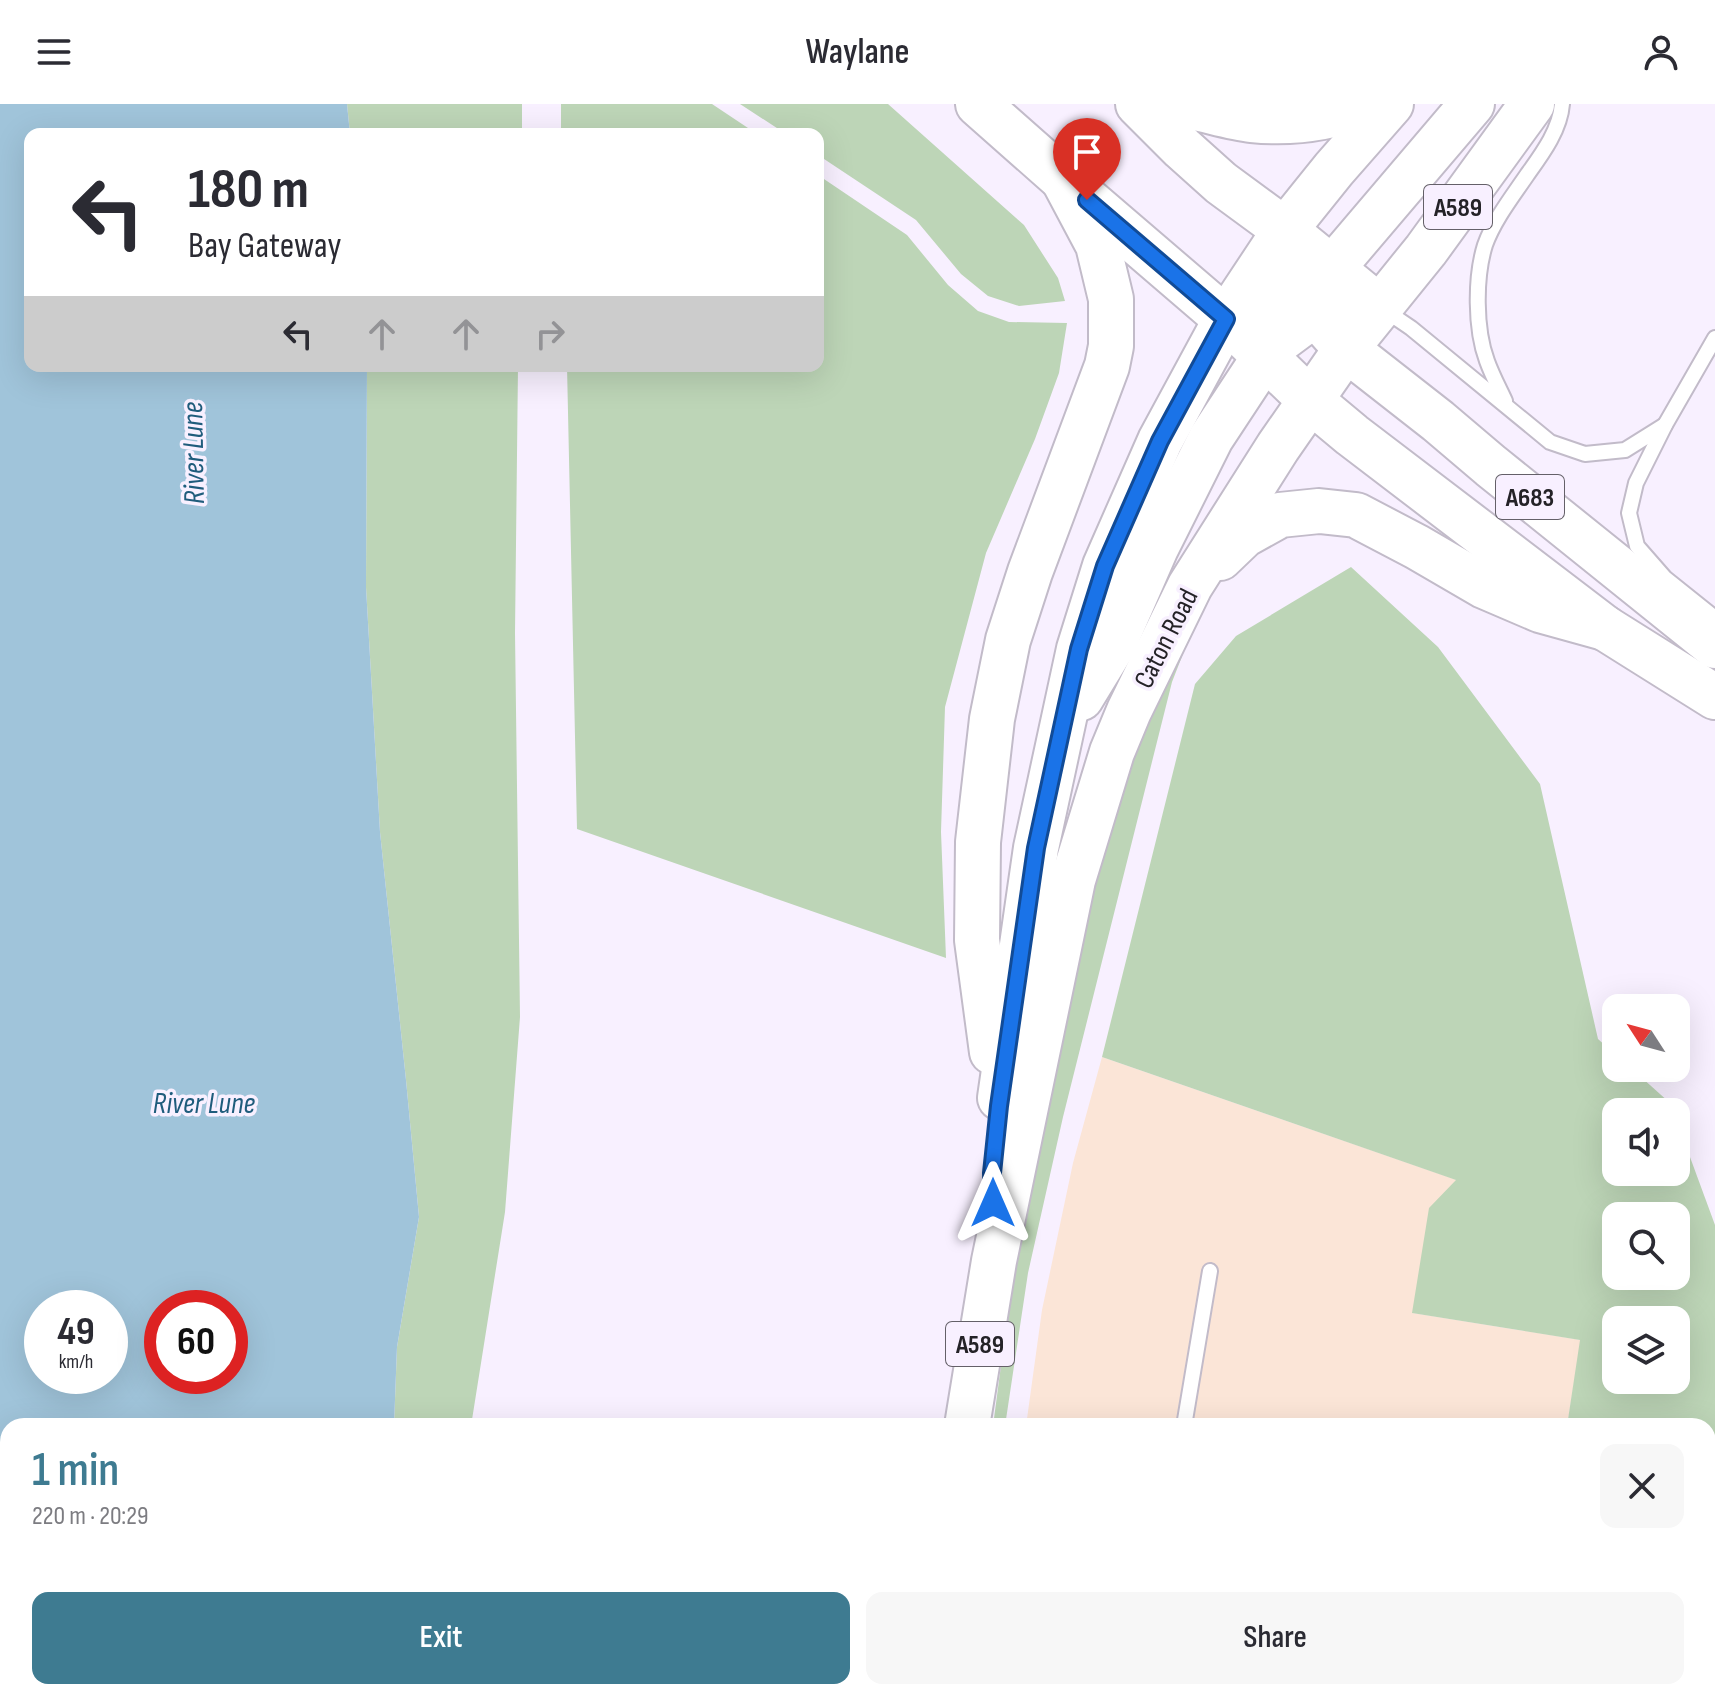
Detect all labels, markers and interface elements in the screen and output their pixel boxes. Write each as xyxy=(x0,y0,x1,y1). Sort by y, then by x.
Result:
icon: menu xyxy=(32,30,76,74)
icon: person xyxy=(1639,30,1683,74)
text: Waylane xyxy=(805,31,910,74)
pin xyxy=(1053,118,1121,200)
icon: arrive xyxy=(1065,130,1109,174)
text: 180 m xyxy=(188,157,309,224)
icon: left xyxy=(56,160,160,264)
road number: A589 xyxy=(1424,185,1492,229)
text: Bay Gateway xyxy=(188,225,341,268)
icon: left xyxy=(276,312,320,356)
icon: ahead xyxy=(360,312,404,356)
icon: ahead xyxy=(444,312,488,356)
icon: right xyxy=(528,312,572,356)
water label: River Lune xyxy=(175,401,213,504)
road number: A683 xyxy=(1496,475,1564,519)
street label: Caton Road xyxy=(1127,584,1205,694)
north arrow xyxy=(1602,994,1690,1082)
map controls xyxy=(1602,994,1690,1394)
water label: River Lune xyxy=(153,1086,255,1122)
button: sound xyxy=(1602,1098,1690,1186)
position arrow xyxy=(951,1161,1035,1245)
button: search xyxy=(1602,1202,1690,1290)
speed limit sign: 60 xyxy=(144,1290,248,1394)
button: layers xyxy=(1602,1306,1690,1394)
text: 49 xyxy=(57,1308,95,1356)
road number: A589 xyxy=(946,1322,1014,1366)
text: km/h xyxy=(59,1350,93,1374)
text: 1 min xyxy=(32,1442,119,1499)
button: close xyxy=(1600,1444,1684,1528)
text: 220 m · 20:29 xyxy=(32,1501,148,1532)
button: Exit xyxy=(32,1592,850,1684)
button: Share xyxy=(866,1592,1684,1684)

